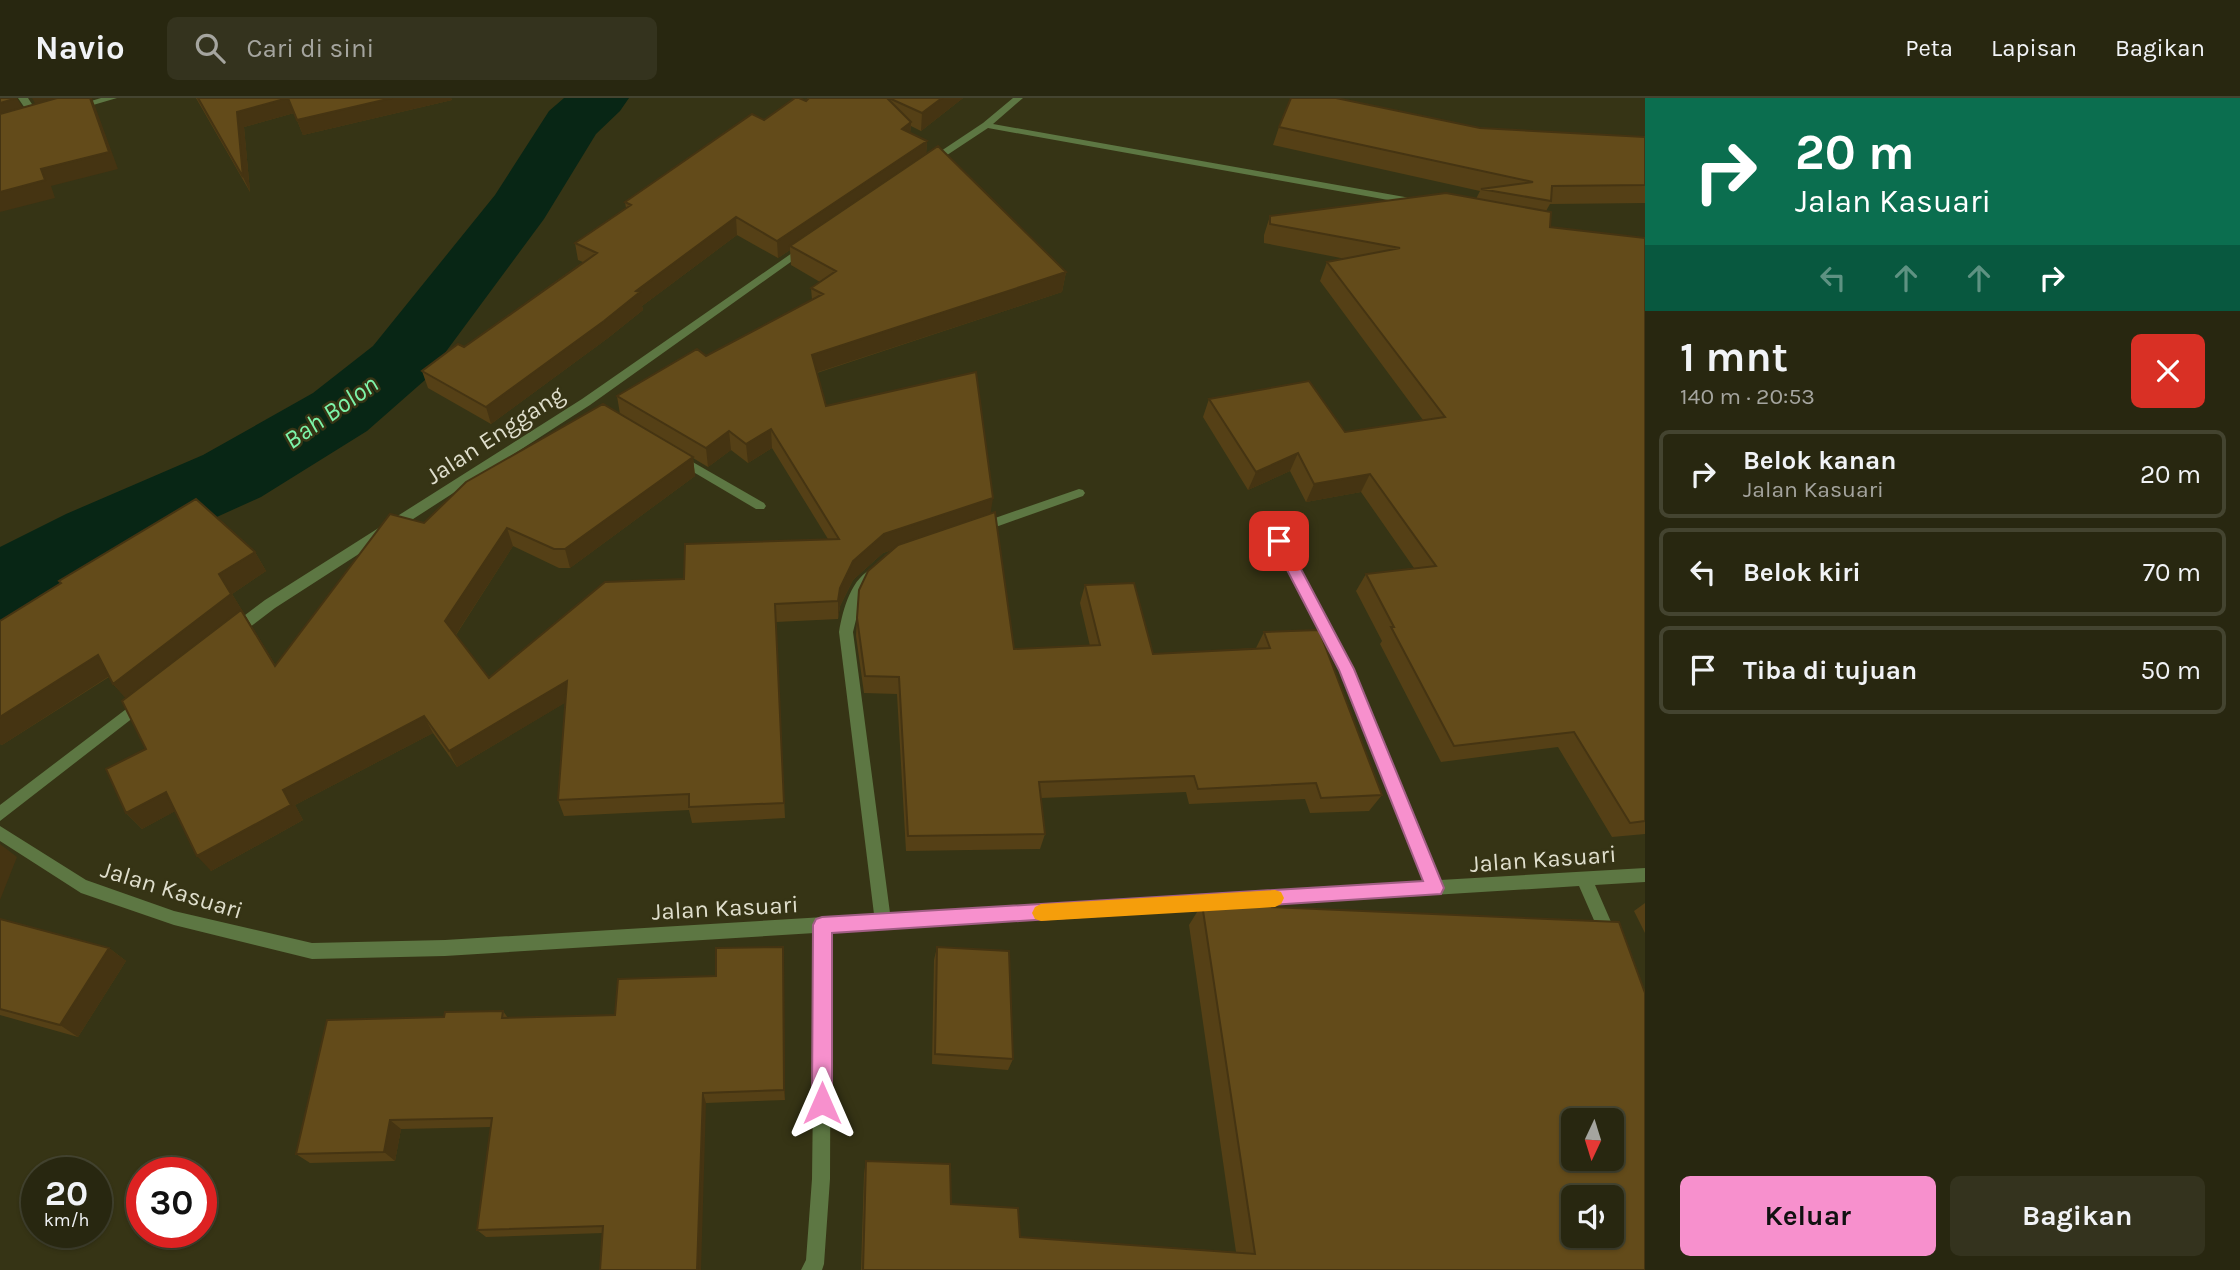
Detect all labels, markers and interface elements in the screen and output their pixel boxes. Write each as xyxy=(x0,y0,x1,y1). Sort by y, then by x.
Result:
search box xyxy=(167,17,657,80)
text: Navio xyxy=(35,29,125,67)
icon: search xyxy=(191,29,229,67)
text: Cari di sini xyxy=(247,33,374,64)
text: Peta xyxy=(1905,34,1953,62)
text: Lapisan xyxy=(1991,34,2077,62)
text: Bagikan xyxy=(2115,34,2205,62)
text: 20 m xyxy=(1795,124,1915,181)
icon: right xyxy=(1680,126,1771,217)
text: Jalan Kasuari xyxy=(1795,183,1991,220)
icon: left xyxy=(1814,259,1852,297)
icon: ahead xyxy=(1887,259,1925,297)
icon: ahead xyxy=(1960,259,1998,297)
icon: right xyxy=(2033,259,2071,297)
text: 1 mnt xyxy=(1680,332,1788,382)
button: close xyxy=(2131,334,2205,408)
water label: Bah Bolon xyxy=(278,368,384,456)
street label: Jalan Enggang xyxy=(421,380,570,490)
text: 140 m · 20:53 xyxy=(1680,383,1815,410)
text: Belok kanan xyxy=(1743,445,1896,476)
icon: right xyxy=(1684,455,1722,493)
text: 20 m xyxy=(2140,459,2201,490)
text: Jalan Kasuari xyxy=(1743,476,1884,503)
pin xyxy=(1249,511,1309,571)
icon: arrive xyxy=(1260,522,1298,560)
icon: left xyxy=(1684,553,1722,591)
text: Belok kiri xyxy=(1743,557,1861,588)
text: 70 m xyxy=(2143,557,2201,588)
icon: arrive xyxy=(1684,651,1722,689)
text: Tiba di tujuan xyxy=(1743,655,1917,686)
text: 50 m xyxy=(2140,655,2201,686)
street label: Jalan Kasuari xyxy=(1469,840,1617,878)
street label: Jalan Kasuari xyxy=(98,855,246,925)
street label: Jalan Kasuari xyxy=(651,890,799,926)
position arrow xyxy=(785,1066,859,1140)
north arrow xyxy=(1561,1108,1624,1171)
map controls xyxy=(1561,1108,1624,1248)
speed limit sign: 30 xyxy=(126,1157,217,1248)
text: 20 xyxy=(45,1173,88,1214)
button: Keluar xyxy=(1680,1176,1936,1256)
button: Bagikan xyxy=(1950,1176,2205,1256)
button: sound xyxy=(1561,1185,1624,1248)
text: km/h xyxy=(44,1209,89,1231)

